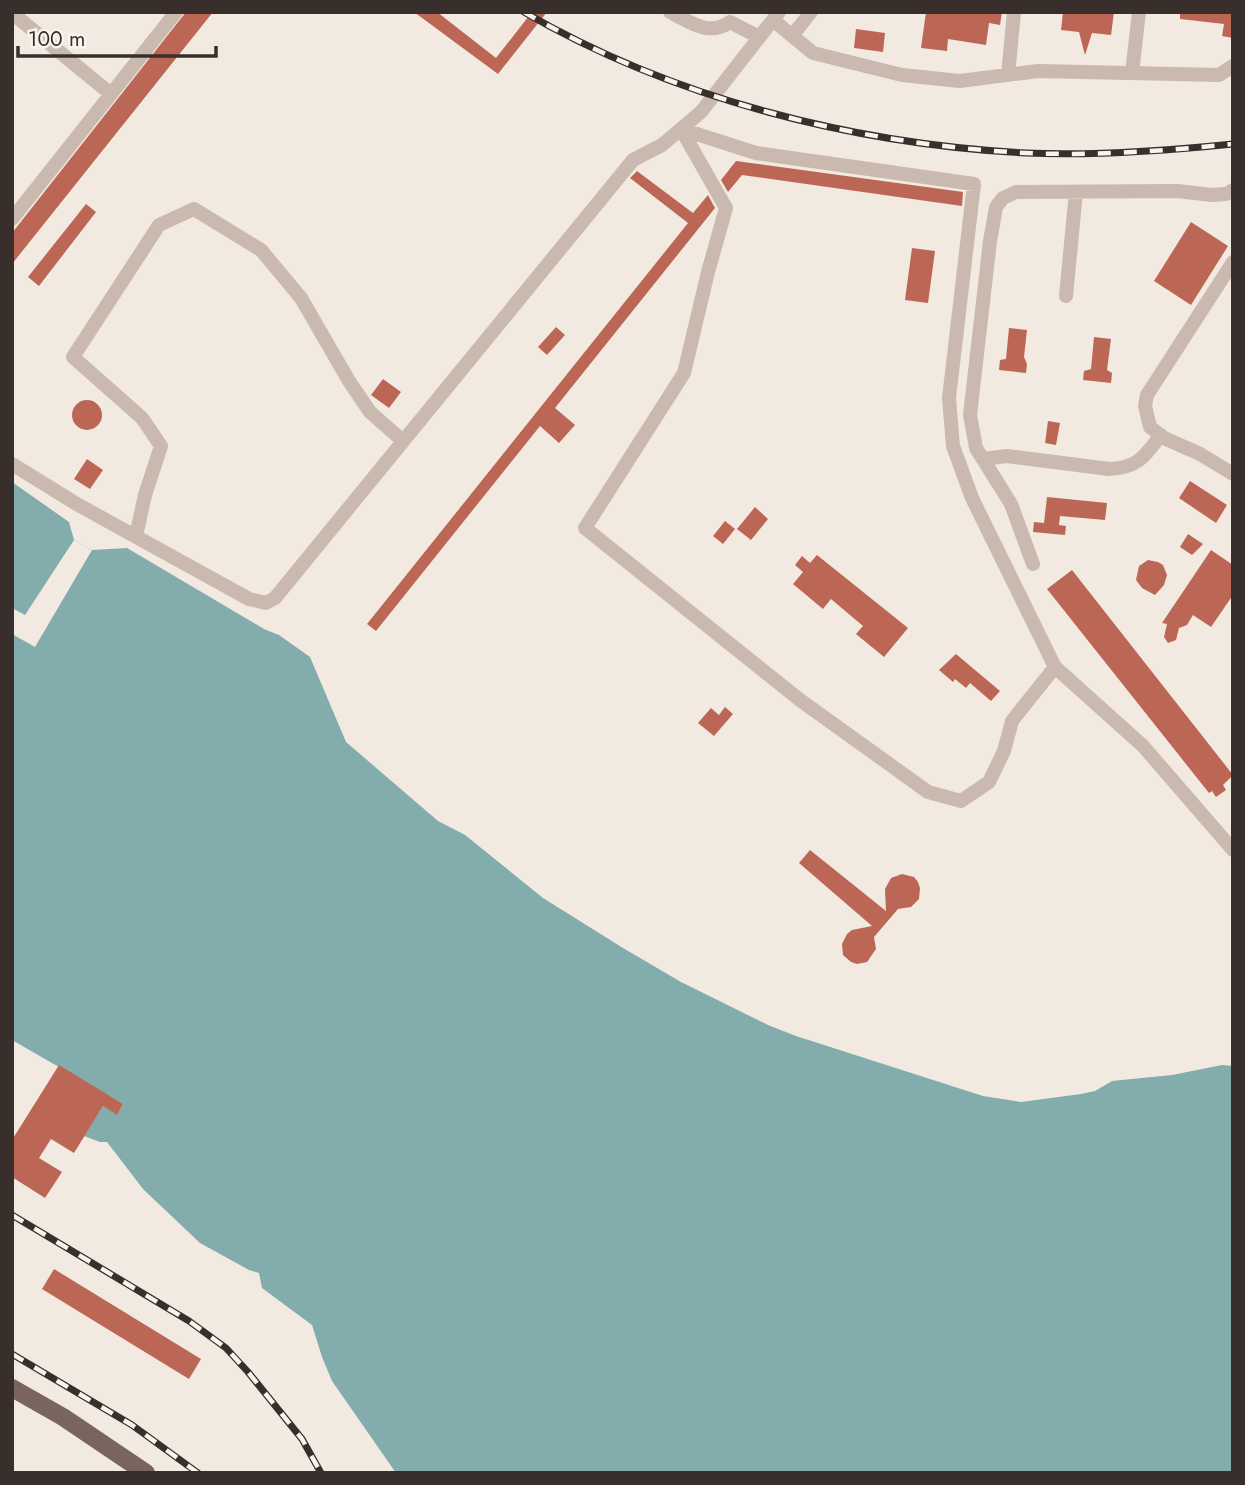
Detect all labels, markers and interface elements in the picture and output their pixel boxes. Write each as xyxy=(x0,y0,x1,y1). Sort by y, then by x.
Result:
scale bar xyxy=(18,14,215,58)
text: 100 m xyxy=(28,24,85,54)

